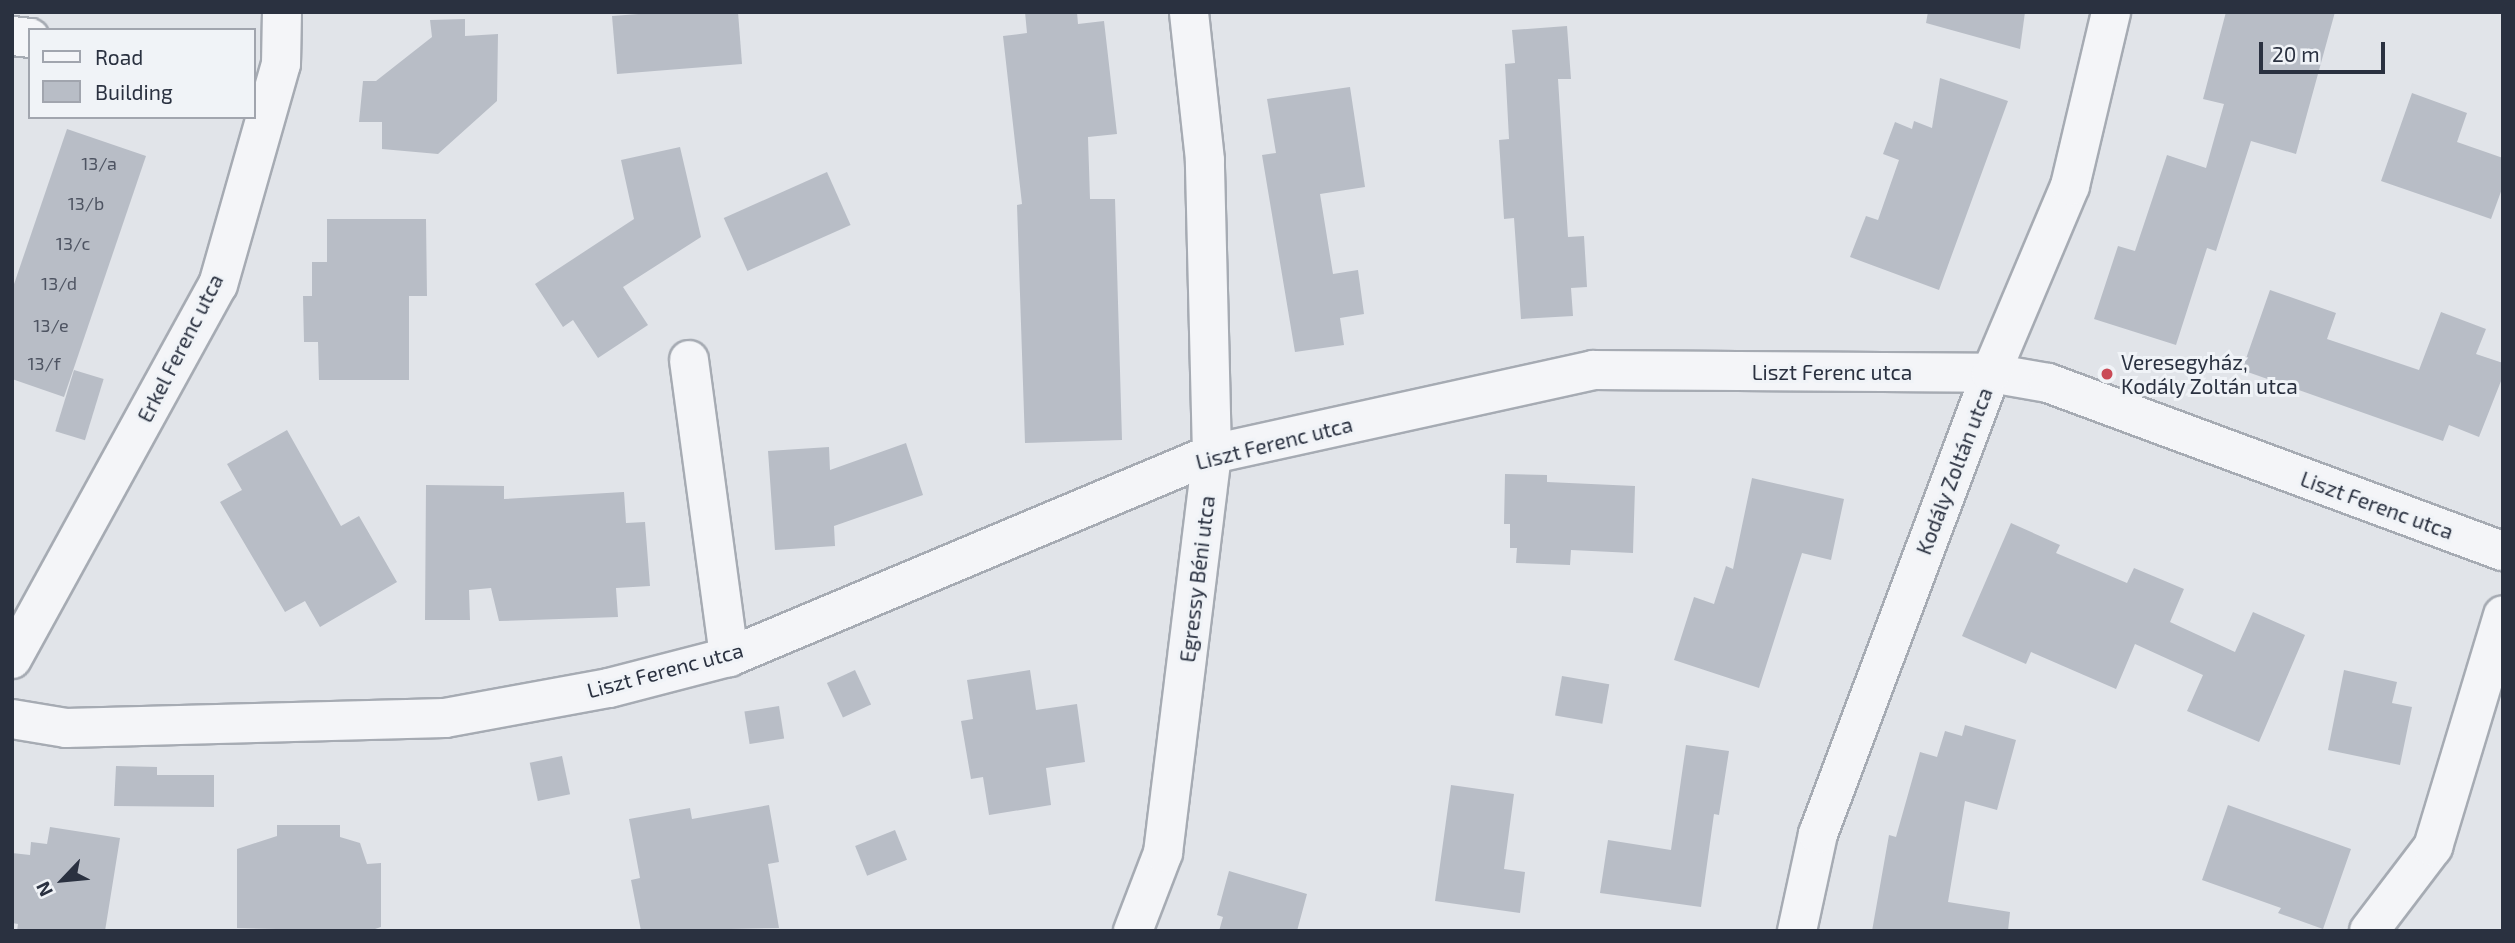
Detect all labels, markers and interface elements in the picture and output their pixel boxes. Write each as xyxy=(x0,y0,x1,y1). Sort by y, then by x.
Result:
legend xyxy=(28,28,256,119)
scale bar xyxy=(2263,28,2389,72)
text: 20 m xyxy=(2272,41,2320,66)
text: Road xyxy=(95,44,143,69)
text: Building xyxy=(95,79,173,104)
house number: 13/a xyxy=(81,152,117,174)
house number: 13/b xyxy=(68,192,104,214)
house number: 13/c xyxy=(56,232,90,254)
street label: Erkel Ferenc utca xyxy=(132,270,228,426)
house number: 13/d xyxy=(41,272,77,294)
house number: 13/e xyxy=(33,314,69,336)
place label: Veresegyház, Kodály Zoltán utca xyxy=(2121,349,2298,399)
house number: 13/f xyxy=(27,352,61,374)
street label: Liszt Ferenc utca xyxy=(1752,359,1912,385)
marker: Veresegyház, Kodály Zoltán utca xyxy=(2099,366,2115,382)
street label: Kodály Zoltán utca xyxy=(1910,384,1998,558)
street label: Liszt Ferenc utca xyxy=(1193,411,1355,475)
street label: Liszt Ferenc utca xyxy=(2297,466,2457,544)
street label: Egressy Béni utca xyxy=(1174,494,1220,664)
street label: Liszt Ferenc utca xyxy=(584,637,746,703)
north arrow xyxy=(28,845,98,915)
text: N xyxy=(30,878,57,901)

